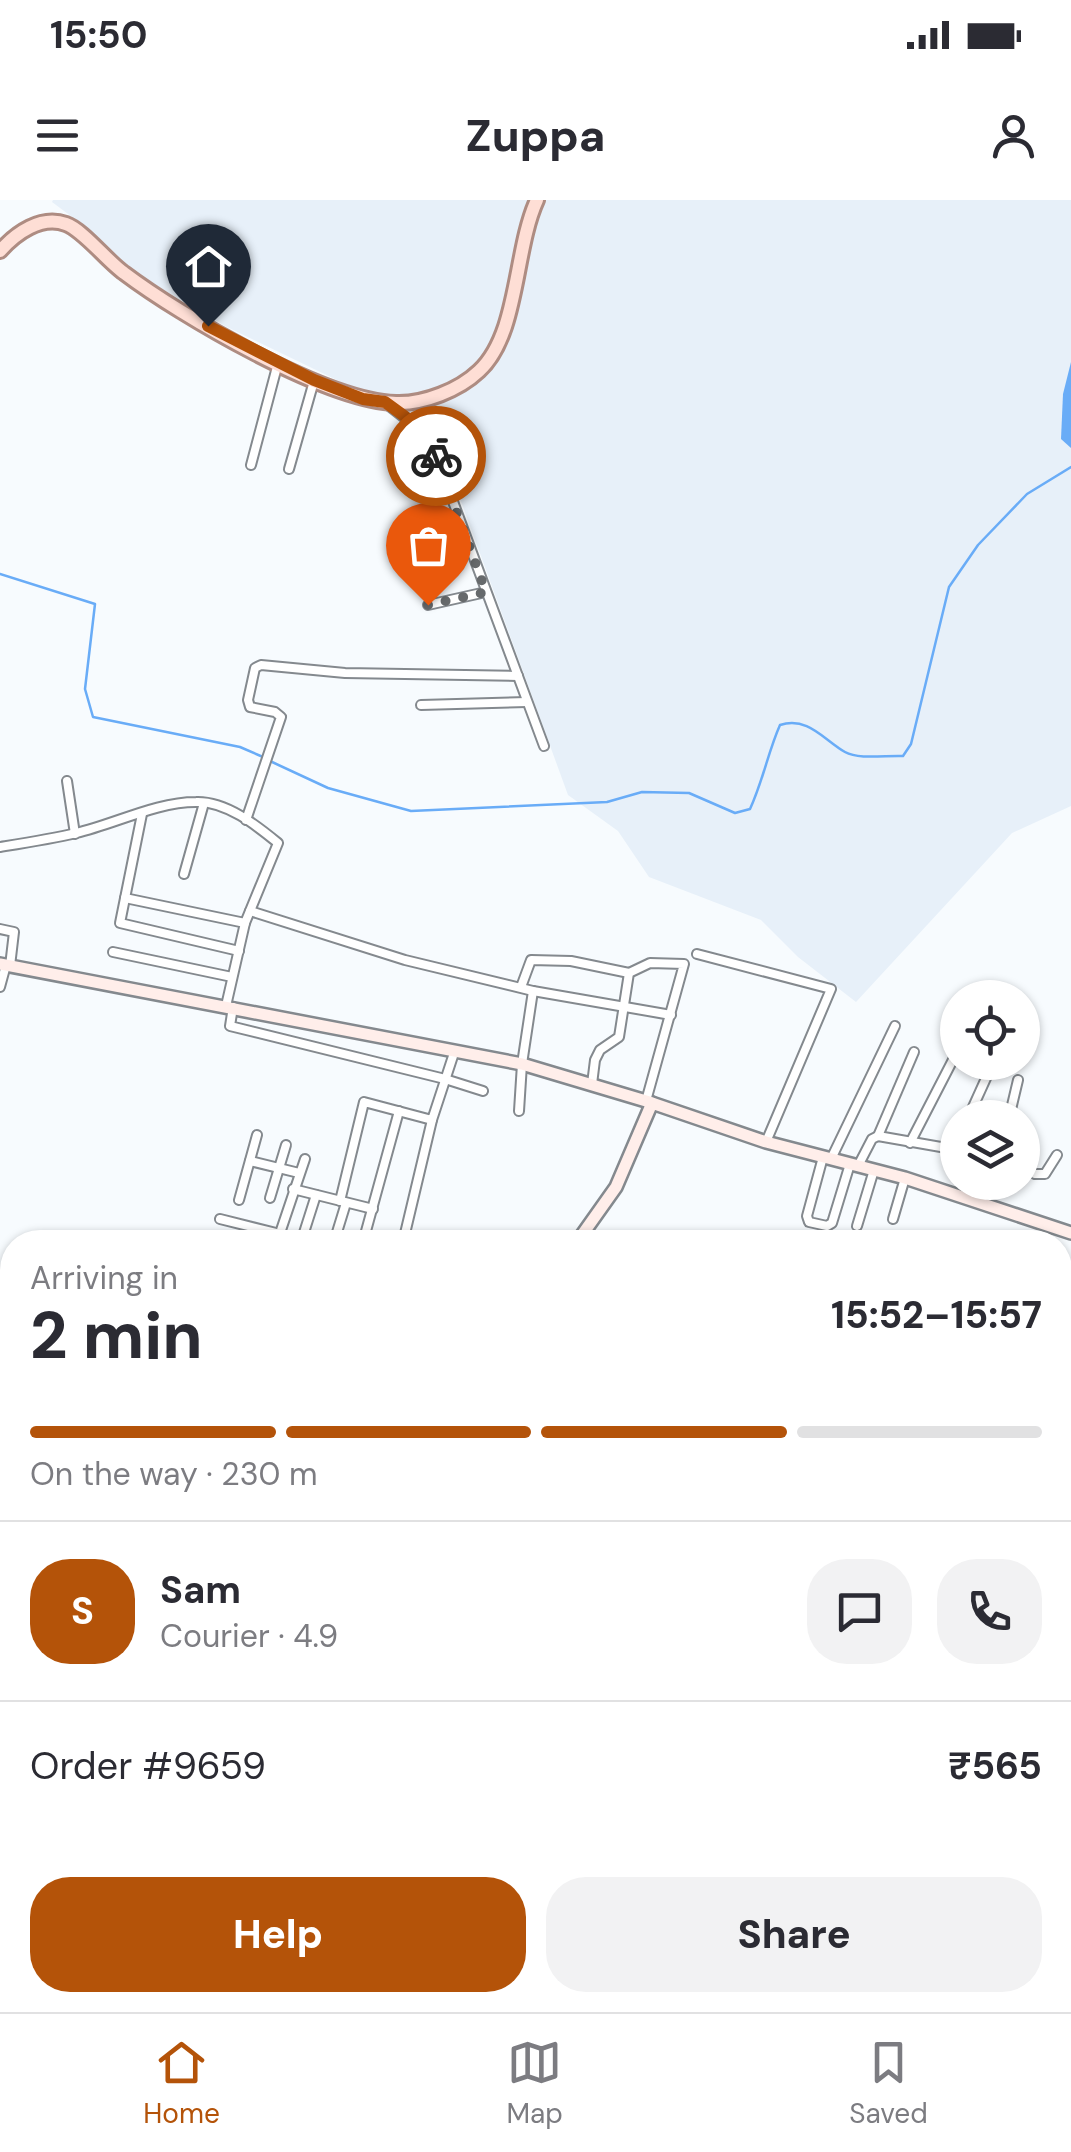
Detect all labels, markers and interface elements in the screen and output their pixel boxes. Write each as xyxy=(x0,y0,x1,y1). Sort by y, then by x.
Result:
text: 15:50 xyxy=(50,10,148,60)
text: Zuppa xyxy=(466,106,605,165)
icon: menu xyxy=(30,108,85,163)
icon: person xyxy=(986,108,1041,163)
pin xyxy=(166,224,251,327)
icon: home xyxy=(181,239,236,294)
courier xyxy=(386,406,486,506)
icon: bike xyxy=(409,429,464,484)
pin xyxy=(386,503,471,606)
icon: bag xyxy=(401,518,456,573)
map controls xyxy=(940,980,1040,1200)
button: locate xyxy=(940,980,1040,1080)
button: layers xyxy=(940,1100,1040,1200)
text: Arriving in xyxy=(30,1257,178,1299)
text: 15:52–15:57 xyxy=(831,1290,1042,1340)
text: 2 min xyxy=(30,1294,203,1378)
text: On the way · 230 m xyxy=(30,1453,317,1495)
button: chat xyxy=(807,1559,912,1664)
button: phone xyxy=(937,1559,1042,1664)
text: Sam xyxy=(160,1565,241,1615)
text: S xyxy=(71,1586,94,1636)
text: Courier · 4.9 xyxy=(160,1615,338,1657)
text: Order #9659 xyxy=(30,1741,266,1791)
text: ₹565 xyxy=(948,1741,1042,1791)
button: Help xyxy=(30,1877,526,1992)
button: Share xyxy=(546,1877,1042,1992)
tab: Home xyxy=(143,2035,220,2132)
tab: Map xyxy=(506,2035,563,2132)
tab: Saved xyxy=(849,2035,928,2132)

